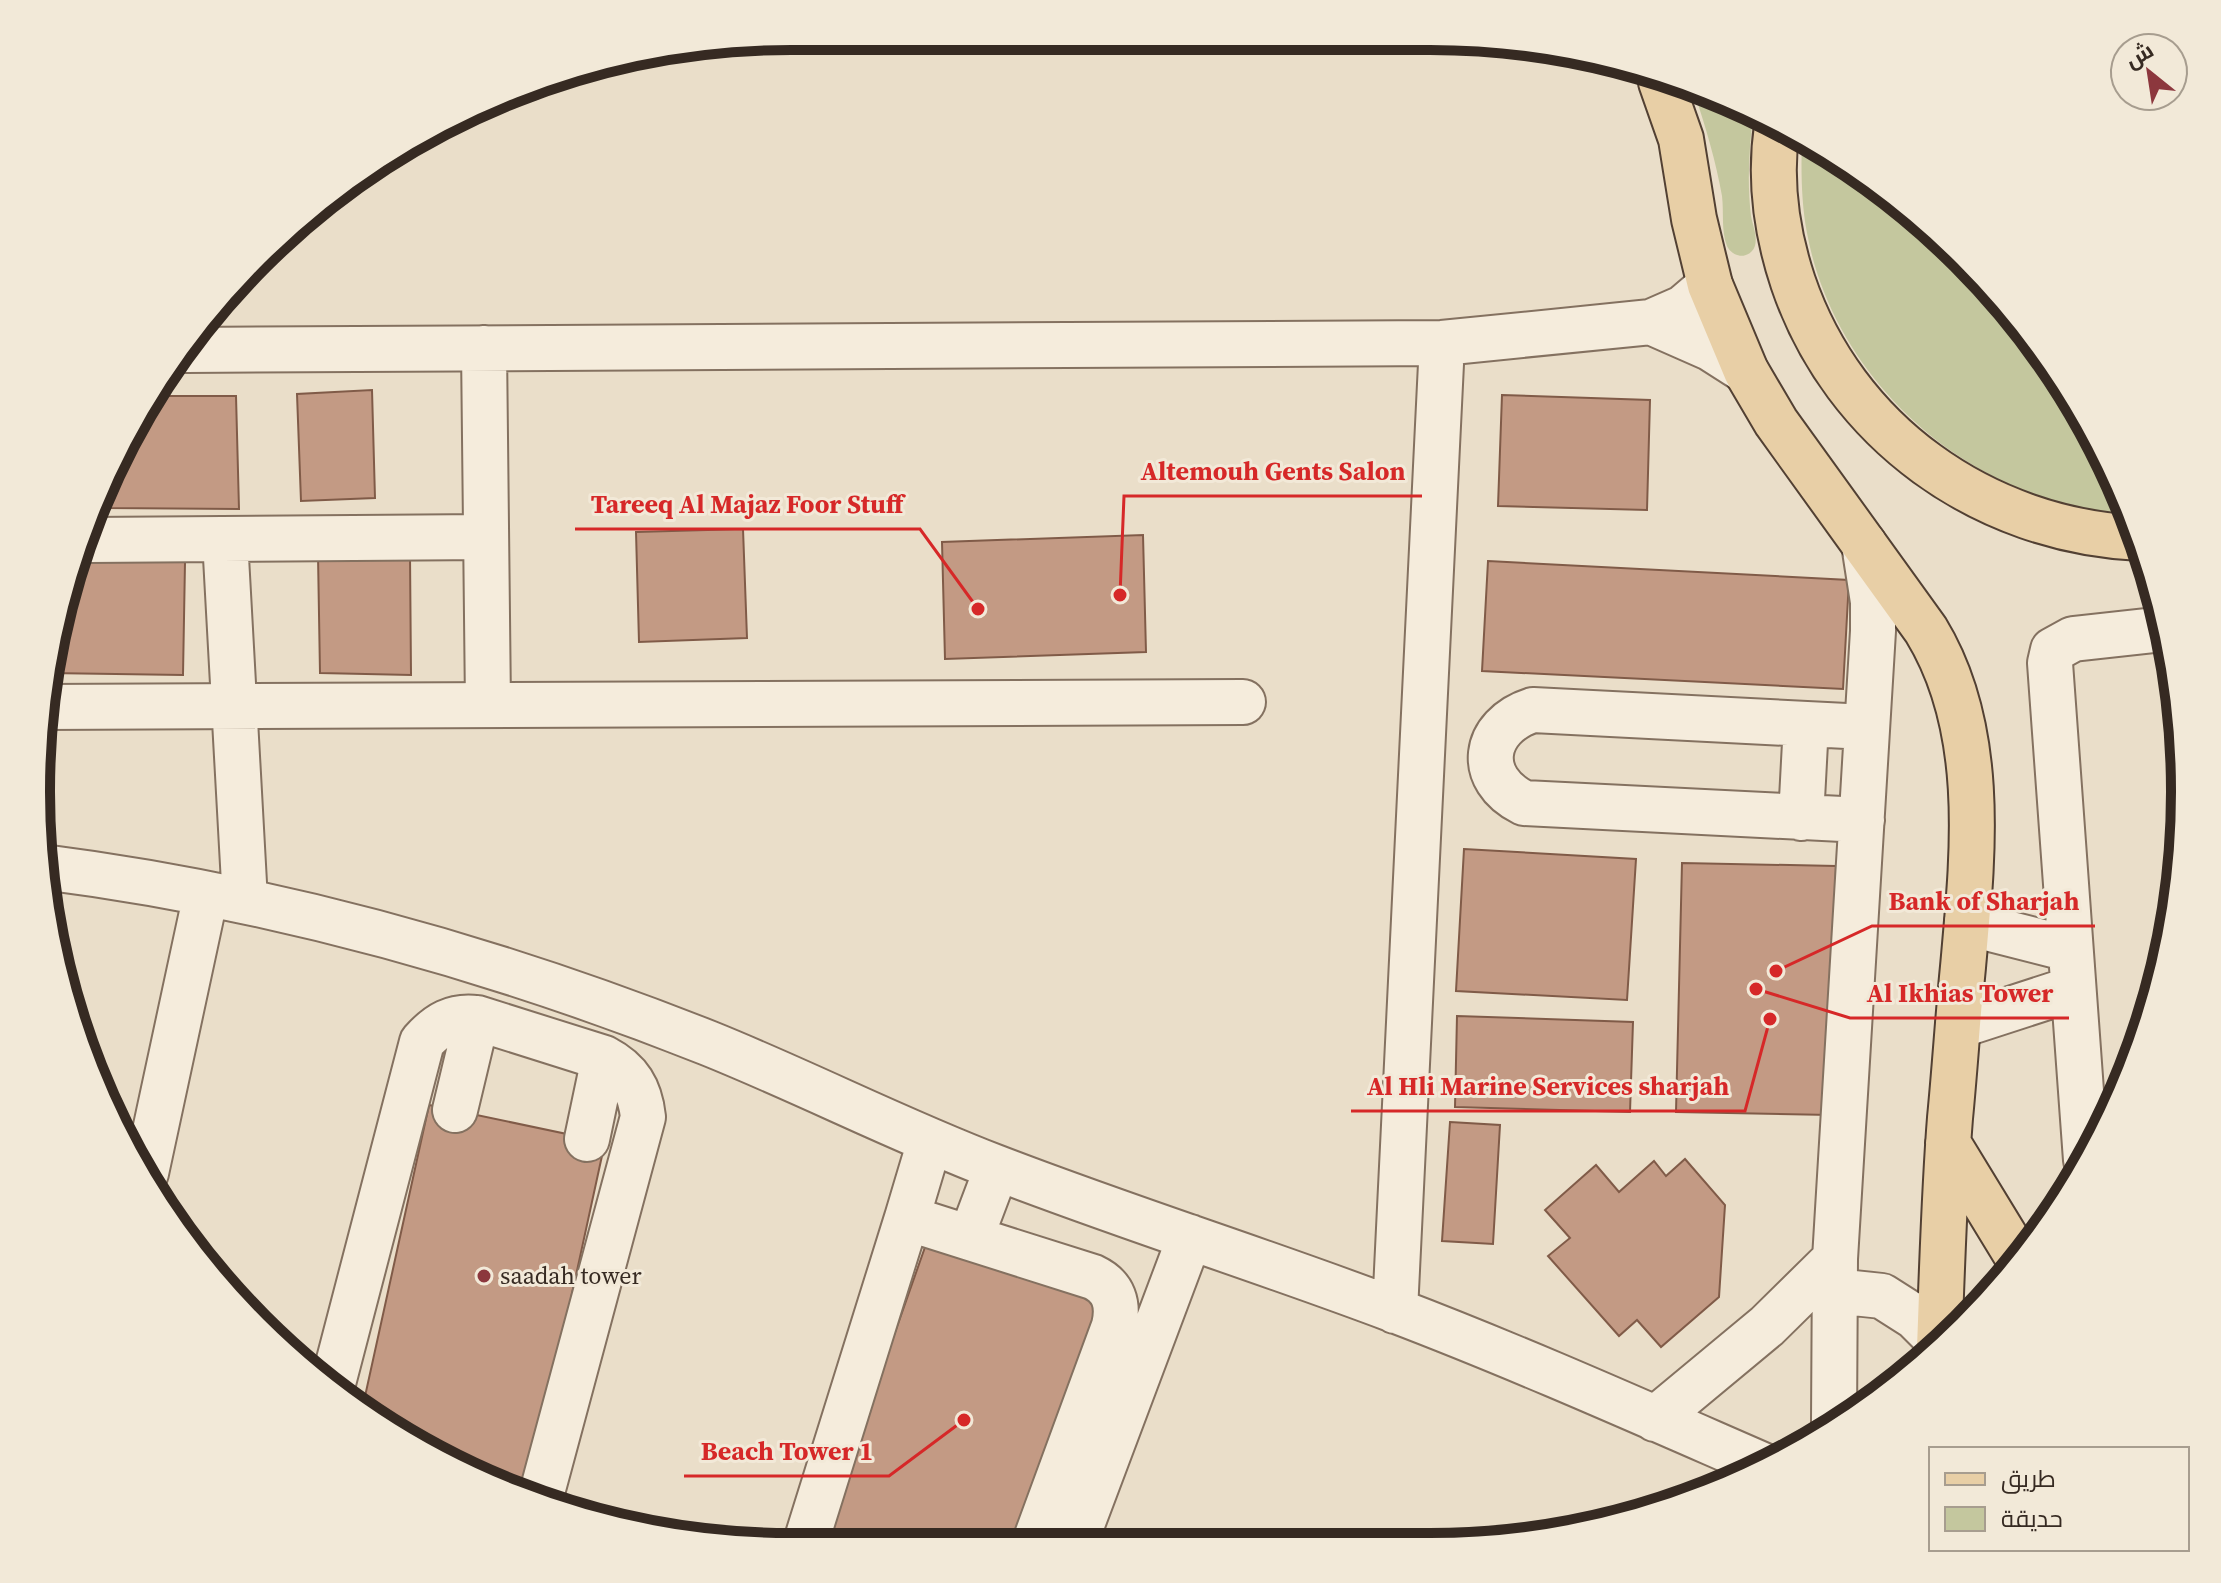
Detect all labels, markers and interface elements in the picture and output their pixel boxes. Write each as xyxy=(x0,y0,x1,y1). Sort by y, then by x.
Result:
north arrow xyxy=(2109,32,2189,112)
text: ش xyxy=(2119,35,2159,75)
callout: Altemouh Gents Salon xyxy=(1124,446,1422,496)
text: Altemouh Gents Salon xyxy=(1140,453,1406,489)
callout: Tareeq Al Majaz Foor Stuff xyxy=(575,479,920,529)
text: Tareeq Al Majaz Foor Stuff xyxy=(591,486,907,522)
callout: Bank of Sharjah xyxy=(1872,876,2095,926)
text: Bank of Sharjah xyxy=(1889,883,2079,919)
callout: Al Ikhias Tower xyxy=(1850,968,2069,1018)
text: Al Ikhias Tower xyxy=(1867,975,2054,1011)
callout: Al Hli Marine Services sharjah xyxy=(1351,1061,1745,1111)
text: Al Hli Marine Services sharjah xyxy=(1367,1068,1729,1104)
place label: saadah tower xyxy=(500,1259,642,1292)
marker: saadah tower xyxy=(475,1267,493,1285)
callout: Beach Tower 1 xyxy=(684,1426,889,1476)
text: Beach Tower 1 xyxy=(701,1433,873,1469)
legend xyxy=(1929,1447,2189,1551)
text: طريق xyxy=(2001,1462,2056,1495)
text: حديقة xyxy=(2001,1502,2063,1535)

